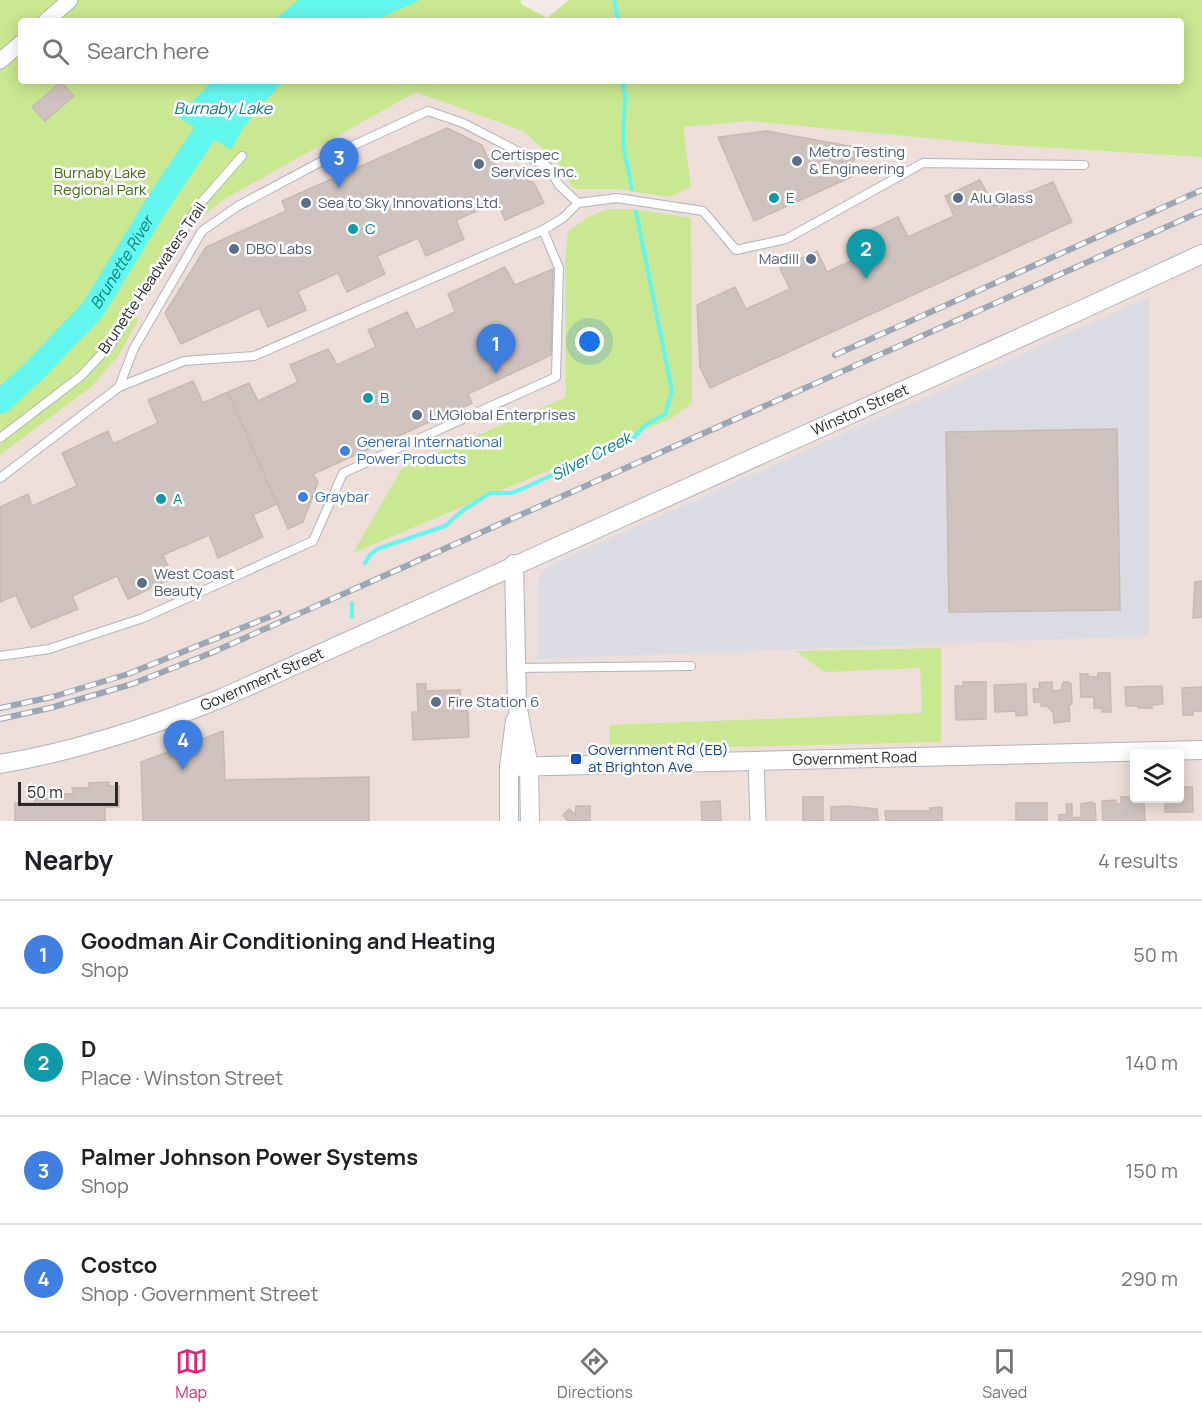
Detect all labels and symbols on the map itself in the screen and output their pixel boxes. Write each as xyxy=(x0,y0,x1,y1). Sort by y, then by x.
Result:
water label: Burnaby Lake xyxy=(174,97,274,119)
pin: 3 xyxy=(320,138,358,188)
place label: Metro Testing & Engineering xyxy=(809,141,905,179)
place label: Certispec Services Inc. xyxy=(491,144,577,182)
marker: Metro Testing & Engineering xyxy=(790,154,804,168)
marker: Certispec Services Inc. xyxy=(472,157,486,171)
park label: Burnaby Lake Regional Park xyxy=(53,162,147,200)
place label: E xyxy=(786,187,795,208)
place label: Alu Glass xyxy=(970,187,1033,208)
marker: E xyxy=(767,191,781,205)
marker: Alu Glass xyxy=(951,191,965,205)
place label: Sea to Sky Innovations Ltd. xyxy=(318,192,502,213)
marker: Sea to Sky Innovations Ltd. xyxy=(299,196,313,210)
street label: Brunette Headwaters Trail xyxy=(93,198,210,358)
water label: Brunette River xyxy=(85,210,159,313)
place label: C xyxy=(365,218,376,239)
marker: C xyxy=(346,222,360,236)
pin: 2 xyxy=(846,230,886,279)
place label: DBO Labs xyxy=(246,238,312,259)
marker: DBO Labs xyxy=(227,242,241,256)
place label: Madill xyxy=(759,248,799,269)
marker: Madill xyxy=(804,252,818,266)
pin: 1 xyxy=(476,324,516,374)
your location xyxy=(575,327,604,356)
street label: Winston Street xyxy=(808,378,912,441)
place label: B xyxy=(380,387,389,408)
marker: B xyxy=(361,391,375,405)
place label: LMGlobal Enterprises xyxy=(429,404,576,425)
marker: LMGlobal Enterprises xyxy=(410,408,424,422)
water label: Silver Creek xyxy=(547,425,637,486)
place label: General International Power Products xyxy=(357,431,502,469)
marker: General International Power Products xyxy=(338,444,352,458)
place label: Graybar xyxy=(315,486,370,507)
place label: A xyxy=(173,488,183,509)
marker: Graybar xyxy=(296,490,310,504)
marker: A xyxy=(154,492,168,506)
place label: West Coast Beauty xyxy=(154,563,235,601)
marker: West Coast Beauty xyxy=(135,576,149,590)
street label: Government Street xyxy=(197,643,327,716)
place label: Fire Station 6 xyxy=(448,691,539,712)
marker: Fire Station 6 xyxy=(429,695,443,709)
pin: 4 xyxy=(164,720,202,770)
place label: Government Rd (EB) at Brighton Ave xyxy=(588,739,729,777)
street label: Government Road xyxy=(792,746,917,770)
marker: Government Rd (EB) at Brighton Ave xyxy=(569,752,583,766)
scale bar xyxy=(18,779,118,806)

